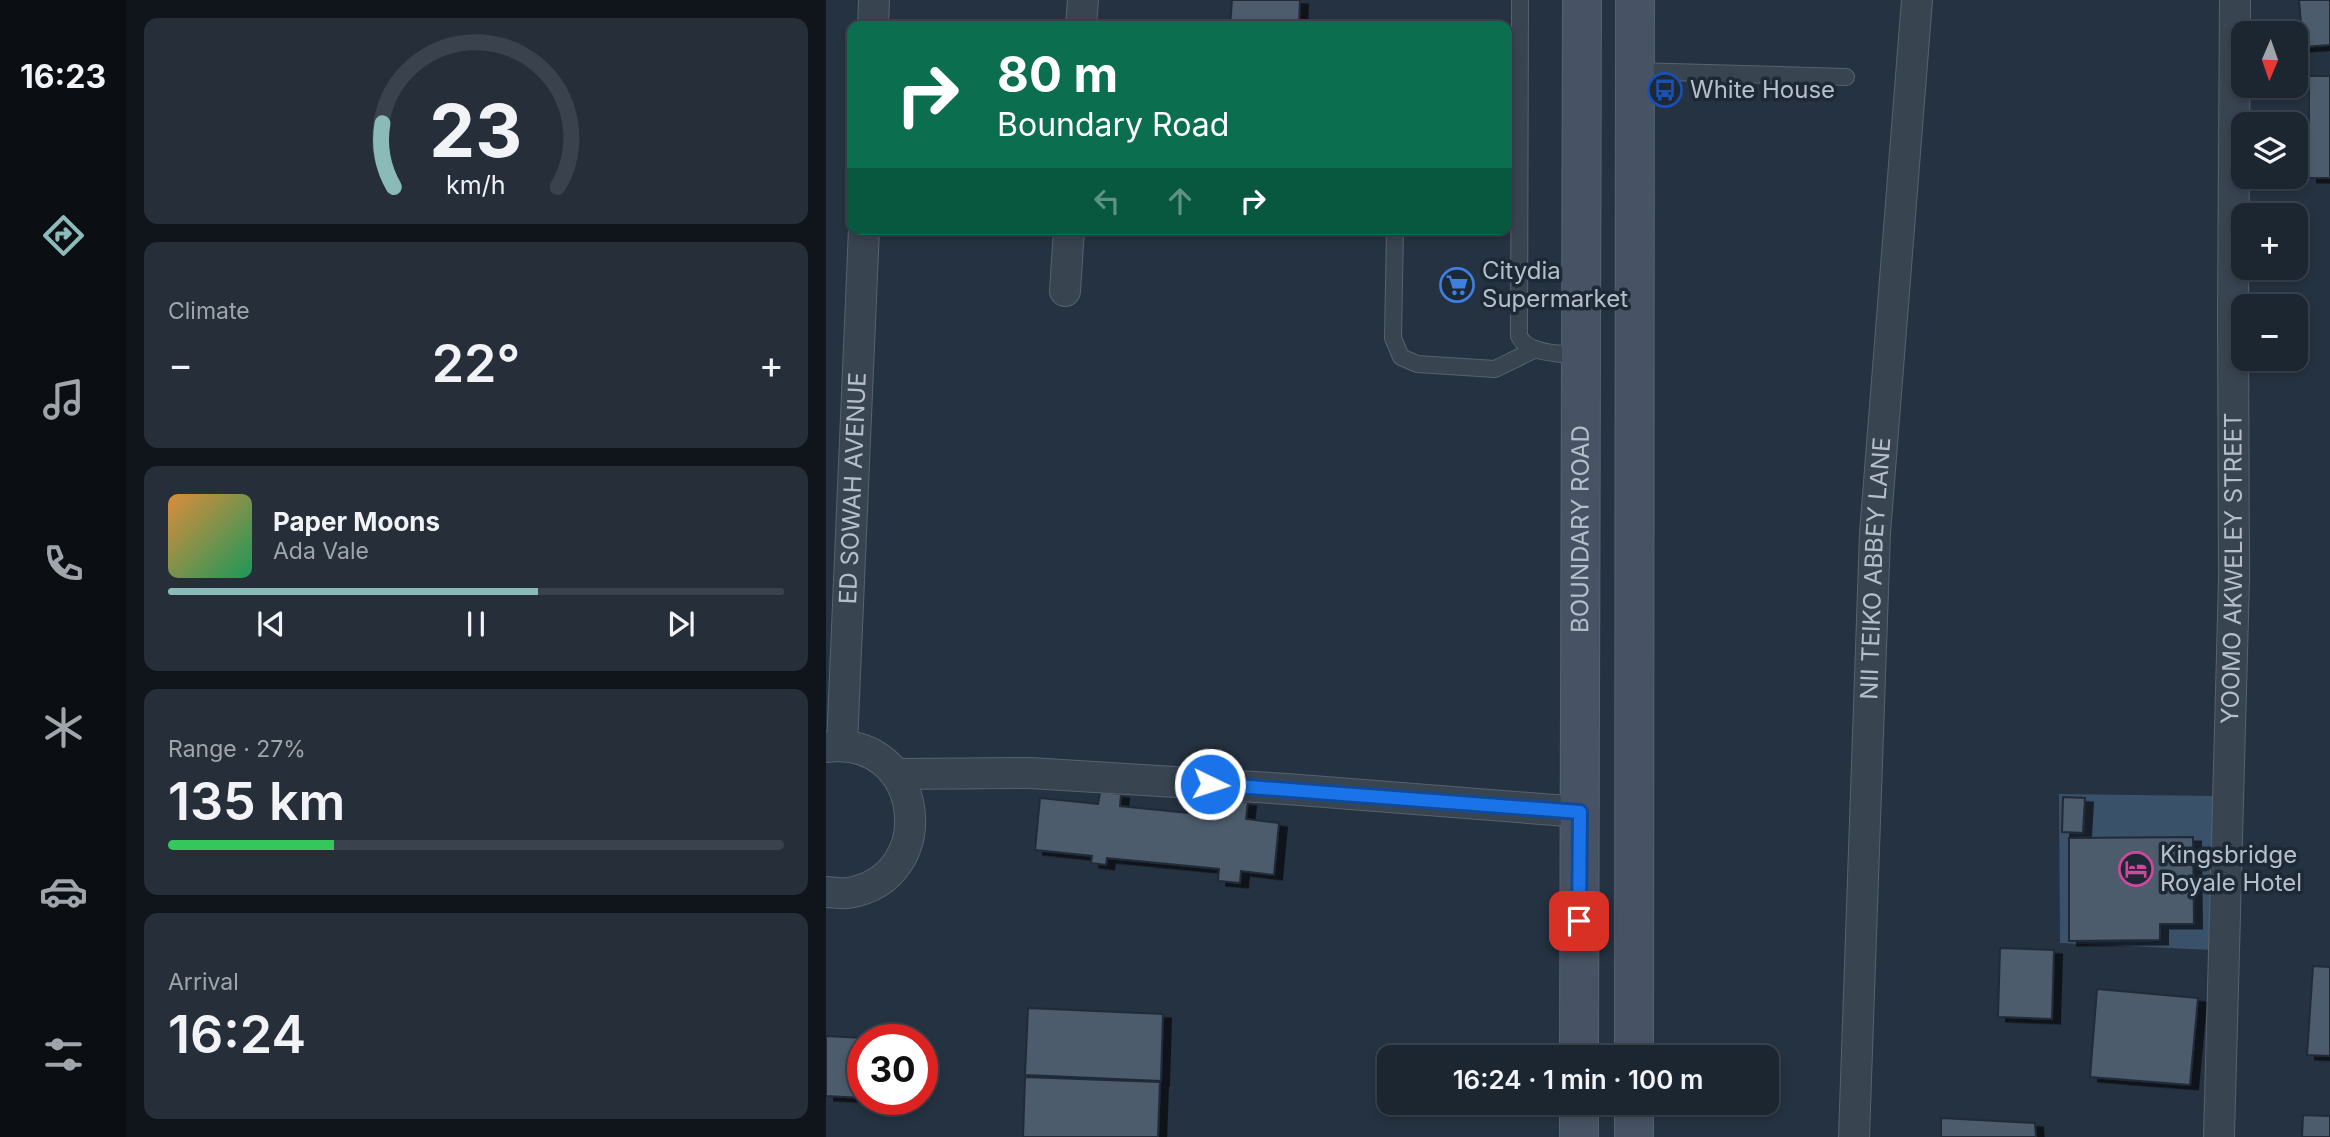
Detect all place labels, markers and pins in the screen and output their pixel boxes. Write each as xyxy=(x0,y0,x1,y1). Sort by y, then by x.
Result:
bus stop icon: White House xyxy=(1646,71,1684,109)
place label: White House xyxy=(1690,75,1835,104)
place label: Citydia Supermarket xyxy=(1482,256,1628,313)
supermarket icon: Citydia Supermarket xyxy=(1438,266,1476,304)
place label: Kingsbridge Royale Hotel xyxy=(2160,840,2302,897)
hotel icon: Kingsbridge Royale Hotel xyxy=(2117,850,2155,888)
pin xyxy=(1549,891,1609,951)

